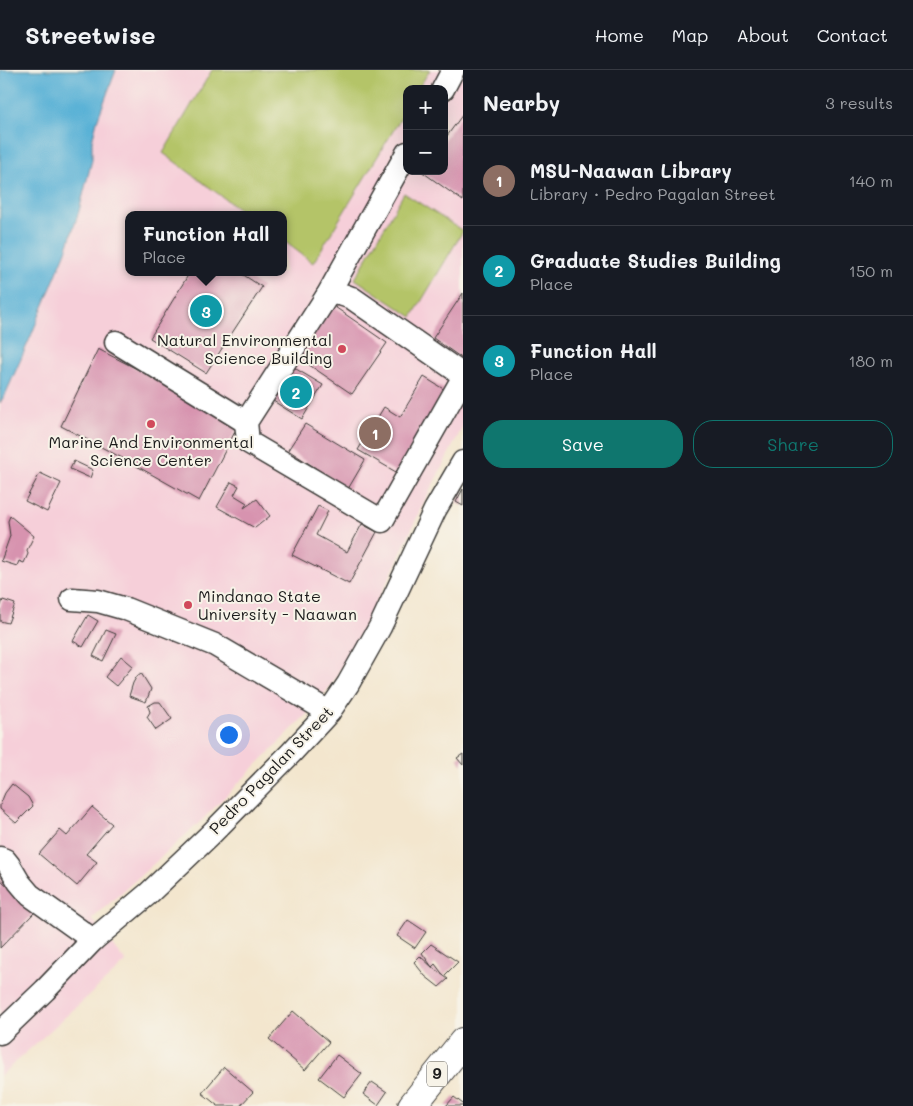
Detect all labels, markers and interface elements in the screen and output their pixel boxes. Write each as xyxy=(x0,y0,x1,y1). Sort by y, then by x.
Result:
text: Streetwise xyxy=(25,19,155,50)
text: Home xyxy=(595,23,644,47)
text: Map xyxy=(672,23,708,47)
text: About xyxy=(736,23,789,47)
text: Contact xyxy=(817,23,888,47)
map controls xyxy=(403,85,448,175)
button: + xyxy=(403,85,448,130)
text: Nearby xyxy=(483,89,560,116)
text: 3 results xyxy=(825,92,893,113)
button: − xyxy=(403,130,448,175)
text: MSU-Naawan Library xyxy=(530,158,732,183)
text: 1 xyxy=(495,170,503,191)
text: 140 m xyxy=(849,170,893,191)
text: Library · Pedro Pagalan Street xyxy=(530,183,775,204)
popup xyxy=(125,211,287,276)
text: Function Hall xyxy=(143,221,269,246)
text: Place xyxy=(143,246,186,267)
text: Graduate Studies Building xyxy=(530,248,781,273)
text: 2 xyxy=(495,260,503,281)
text: 150 m xyxy=(849,260,893,281)
text: Place xyxy=(530,273,573,294)
pin: 3 xyxy=(190,292,222,330)
place label: Natural Environmental Science Building xyxy=(157,329,332,368)
text: Function Hall xyxy=(530,338,657,363)
marker: Natural Environmental Science Building xyxy=(336,343,348,355)
text: 3 xyxy=(494,350,504,371)
text: 180 m xyxy=(848,350,893,371)
text: Place xyxy=(530,363,573,384)
pin: 2 xyxy=(280,373,312,411)
pin: 1 xyxy=(359,414,391,452)
marker: Marine And Environmental Science Center xyxy=(145,418,157,430)
button: Save xyxy=(483,420,683,468)
button: Share xyxy=(693,420,893,468)
place label: Marine And Environmental Science Center xyxy=(48,431,254,470)
place label: Mindanao State University - Naawan xyxy=(198,585,357,624)
marker: Mindanao State University - Naawan xyxy=(182,599,194,611)
street label: Pedro Pagalan Street xyxy=(204,701,337,838)
your location xyxy=(216,722,242,748)
road number: 9 xyxy=(427,1062,447,1086)

